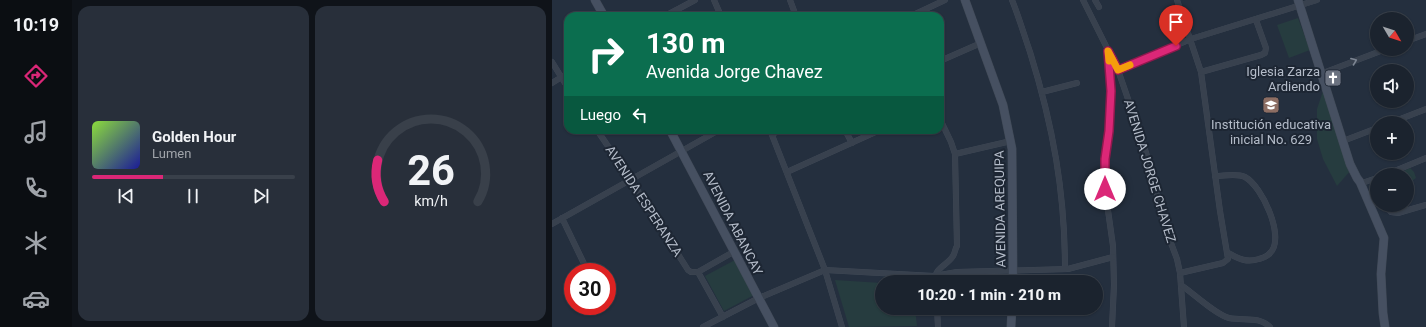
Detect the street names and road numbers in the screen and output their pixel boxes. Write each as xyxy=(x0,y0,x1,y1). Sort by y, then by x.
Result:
street label: AVENIDA JORGE CHAVEZ xyxy=(1121,97,1179,245)
street label: AVENIDA ESPERANZA xyxy=(602,143,686,260)
street label: AVENIDA AREQUIPA xyxy=(991,150,1009,268)
street label: AVENIDA ABANCAY xyxy=(700,168,766,278)

